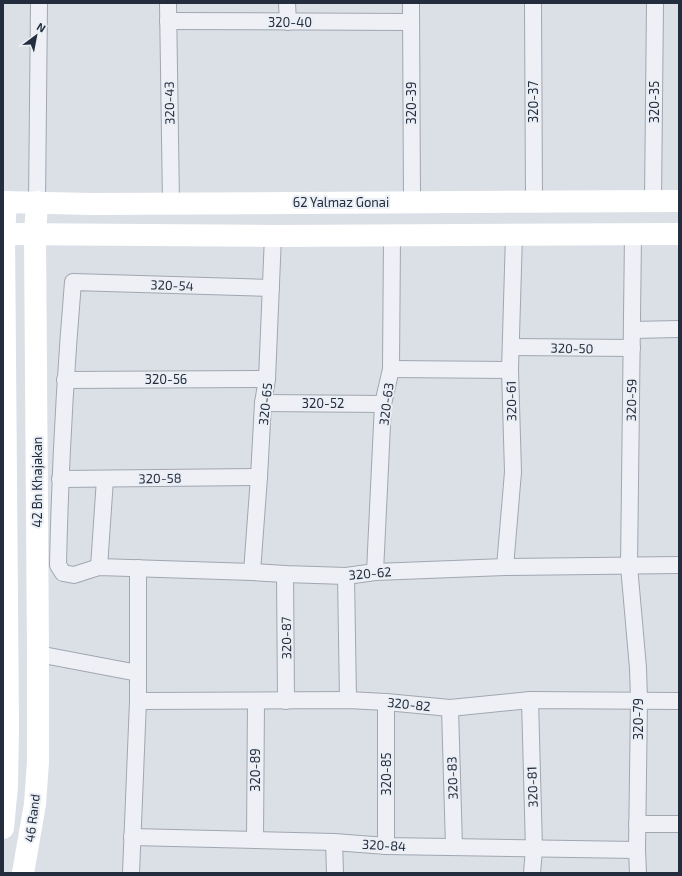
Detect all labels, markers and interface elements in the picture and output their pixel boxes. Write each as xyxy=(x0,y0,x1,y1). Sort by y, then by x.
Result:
street label: 320-40 xyxy=(268,14,312,30)
north arrow xyxy=(16,16,56,56)
text: N xyxy=(35,19,48,35)
street label: 320-43 xyxy=(161,81,177,125)
street label: 320-37 xyxy=(525,81,541,123)
street label: 320-35 xyxy=(646,81,662,123)
street label: 320-39 xyxy=(403,82,419,124)
street label: 62 Yalmaz Gonai xyxy=(293,194,389,210)
street label: 320-54 xyxy=(150,276,194,294)
street label: 320-50 xyxy=(550,340,594,356)
street label: 320-56 xyxy=(145,371,187,387)
street label: 320-59 xyxy=(623,379,639,421)
street label: 320-61 xyxy=(503,380,519,422)
street label: 320-65 xyxy=(255,382,275,426)
street label: 320-63 xyxy=(375,382,397,426)
street label: 320-52 xyxy=(302,395,344,411)
street label: 42 Bn Khajakan xyxy=(29,437,45,527)
street label: 320-58 xyxy=(138,470,182,486)
street label: 320-62 xyxy=(348,563,392,583)
street label: 320-87 xyxy=(278,616,294,660)
street label: 320-82 xyxy=(387,694,431,714)
street label: 320-79 xyxy=(630,698,646,740)
street label: 320-89 xyxy=(247,748,263,792)
street label: 320-85 xyxy=(378,752,394,796)
street label: 320-83 xyxy=(443,756,461,800)
street label: 320-81 xyxy=(523,766,541,808)
street label: 46 Rand xyxy=(21,793,43,843)
street label: 320-84 xyxy=(362,836,406,854)

